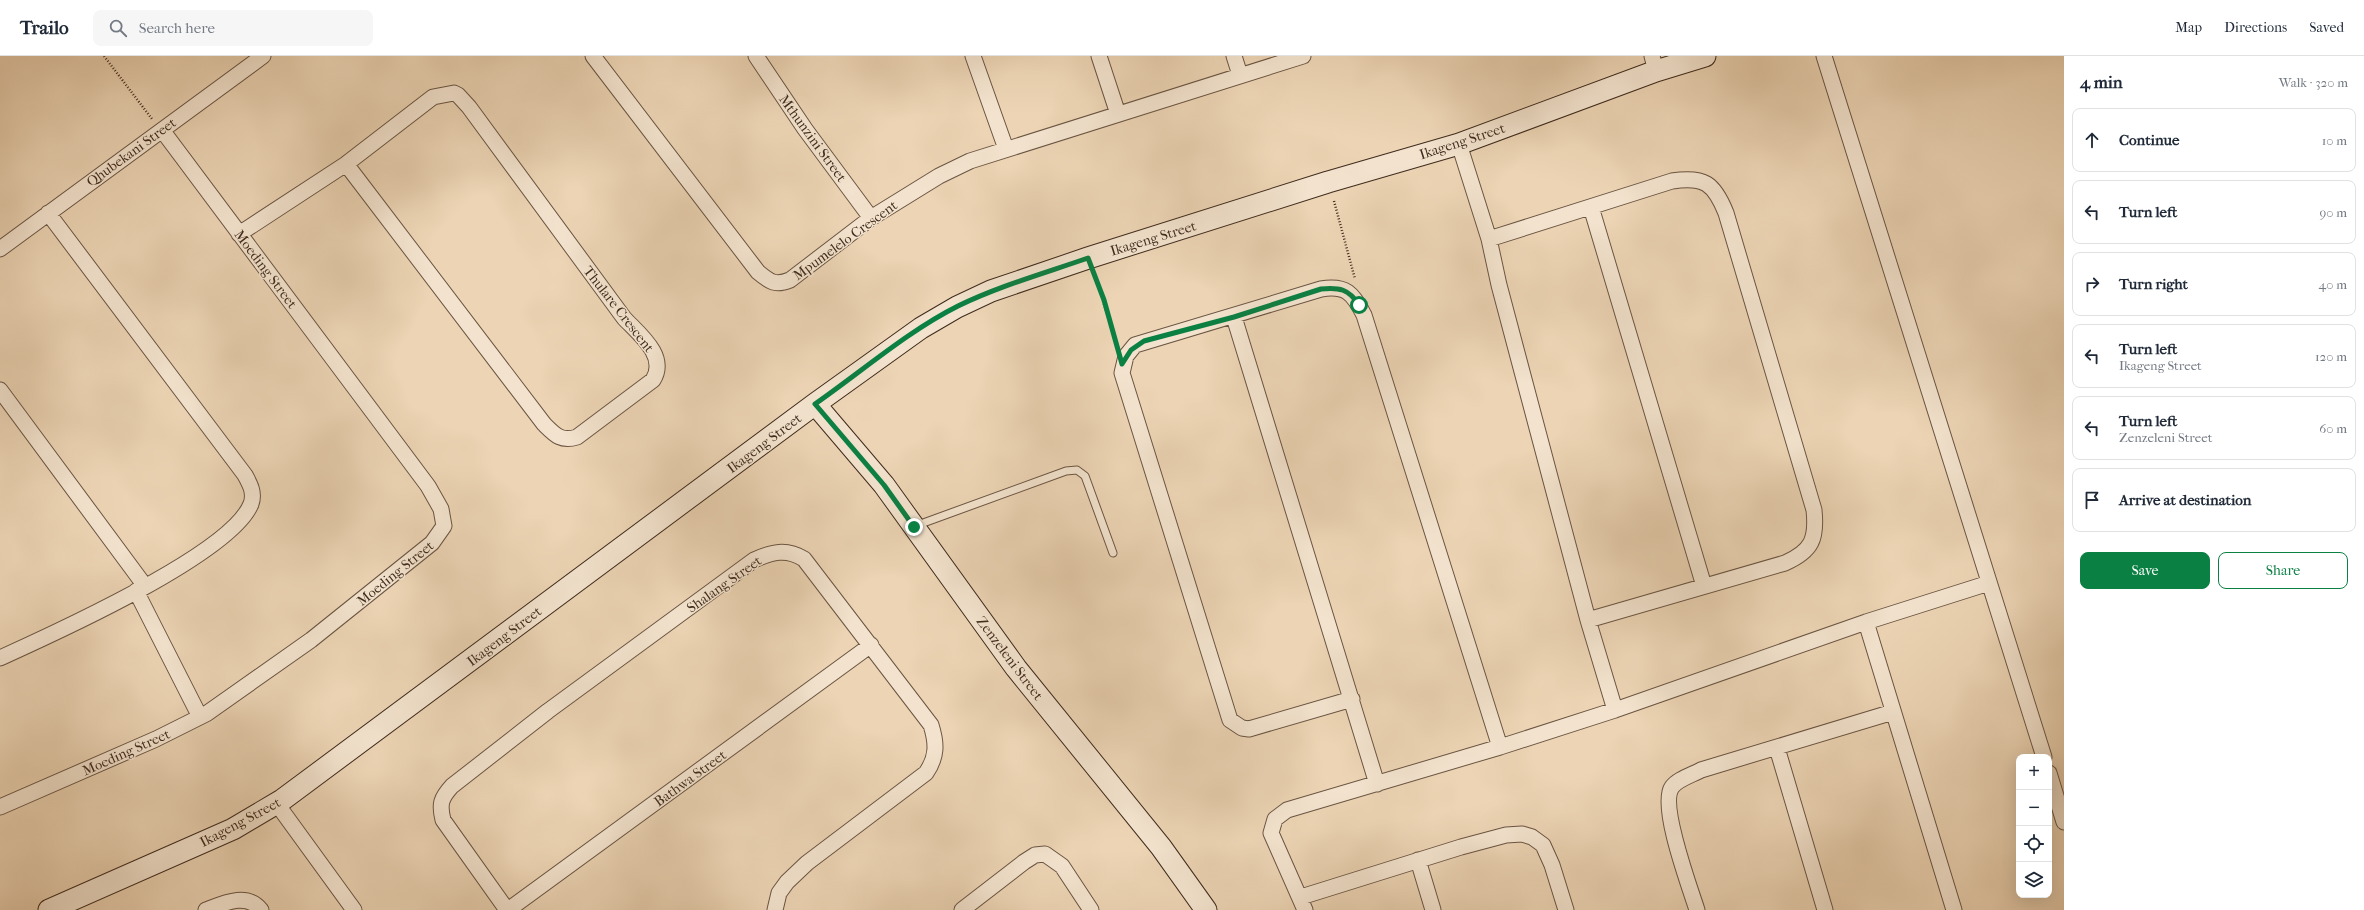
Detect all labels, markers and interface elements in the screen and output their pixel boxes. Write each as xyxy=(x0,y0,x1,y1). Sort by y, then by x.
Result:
search box xyxy=(93,10,373,46)
text: Trailo xyxy=(20,17,69,39)
icon: search xyxy=(107,17,129,39)
text: Search here xyxy=(139,19,215,37)
text: Map xyxy=(2175,19,2202,36)
text: Directions xyxy=(2224,19,2287,36)
text: Saved xyxy=(2309,19,2344,36)
text: 4 min xyxy=(2080,72,2123,92)
text: Walk · 320 m xyxy=(2279,75,2348,90)
street label: Mthunzini Street xyxy=(775,91,850,185)
street label: Qhubekani Street xyxy=(83,114,179,191)
street label: Ikageng Street xyxy=(1417,120,1507,163)
icon: ahead xyxy=(2081,129,2103,151)
text: Continue xyxy=(2119,131,2179,149)
text: 10 m xyxy=(2322,133,2347,148)
street label: Mpumelelo Crescent xyxy=(790,197,901,284)
icon: left xyxy=(2081,201,2103,223)
text: Turn left xyxy=(2119,203,2177,221)
text: 90 m xyxy=(2319,205,2347,220)
street label: Ikageng Street xyxy=(1108,217,1198,260)
street label: Moeding Street xyxy=(231,227,301,312)
street label: Thulare Crescent xyxy=(580,263,658,356)
icon: right xyxy=(2081,273,2103,295)
text: Turn right xyxy=(2119,275,2188,293)
text: 40 m xyxy=(2319,277,2347,292)
route start xyxy=(1350,296,1368,314)
text: Turn left xyxy=(2119,340,2177,358)
icon: left xyxy=(2081,345,2103,367)
text: 120 m xyxy=(2315,349,2347,364)
text: Ikageng Street xyxy=(2119,358,2202,373)
street label: Ikageng Street xyxy=(724,410,805,477)
text: Turn left xyxy=(2119,412,2177,430)
icon: left xyxy=(2081,417,2103,439)
text: 60 m xyxy=(2319,421,2347,436)
text: Zenzeleni Street xyxy=(2119,430,2212,445)
icon: arrive xyxy=(2081,489,2103,511)
text: Arrive at destination xyxy=(2119,491,2251,509)
route end xyxy=(905,518,923,536)
street label: Moeding Street xyxy=(353,537,437,610)
street label: Shalang Street xyxy=(684,552,765,616)
button: Save xyxy=(2080,552,2210,589)
button: Share xyxy=(2218,552,2348,589)
street label: Ikageng Street xyxy=(464,603,545,670)
street label: Zenzeleni Street xyxy=(973,613,1047,704)
street label: Moeding Street xyxy=(80,726,173,779)
street label: Bathwa Street xyxy=(651,747,730,810)
map controls xyxy=(2016,754,2052,898)
button: + xyxy=(2016,754,2052,790)
button: − xyxy=(2016,790,2052,826)
street label: Ikageng Street xyxy=(197,794,284,851)
button: locate xyxy=(2016,826,2052,862)
button: layers xyxy=(2016,862,2052,898)

